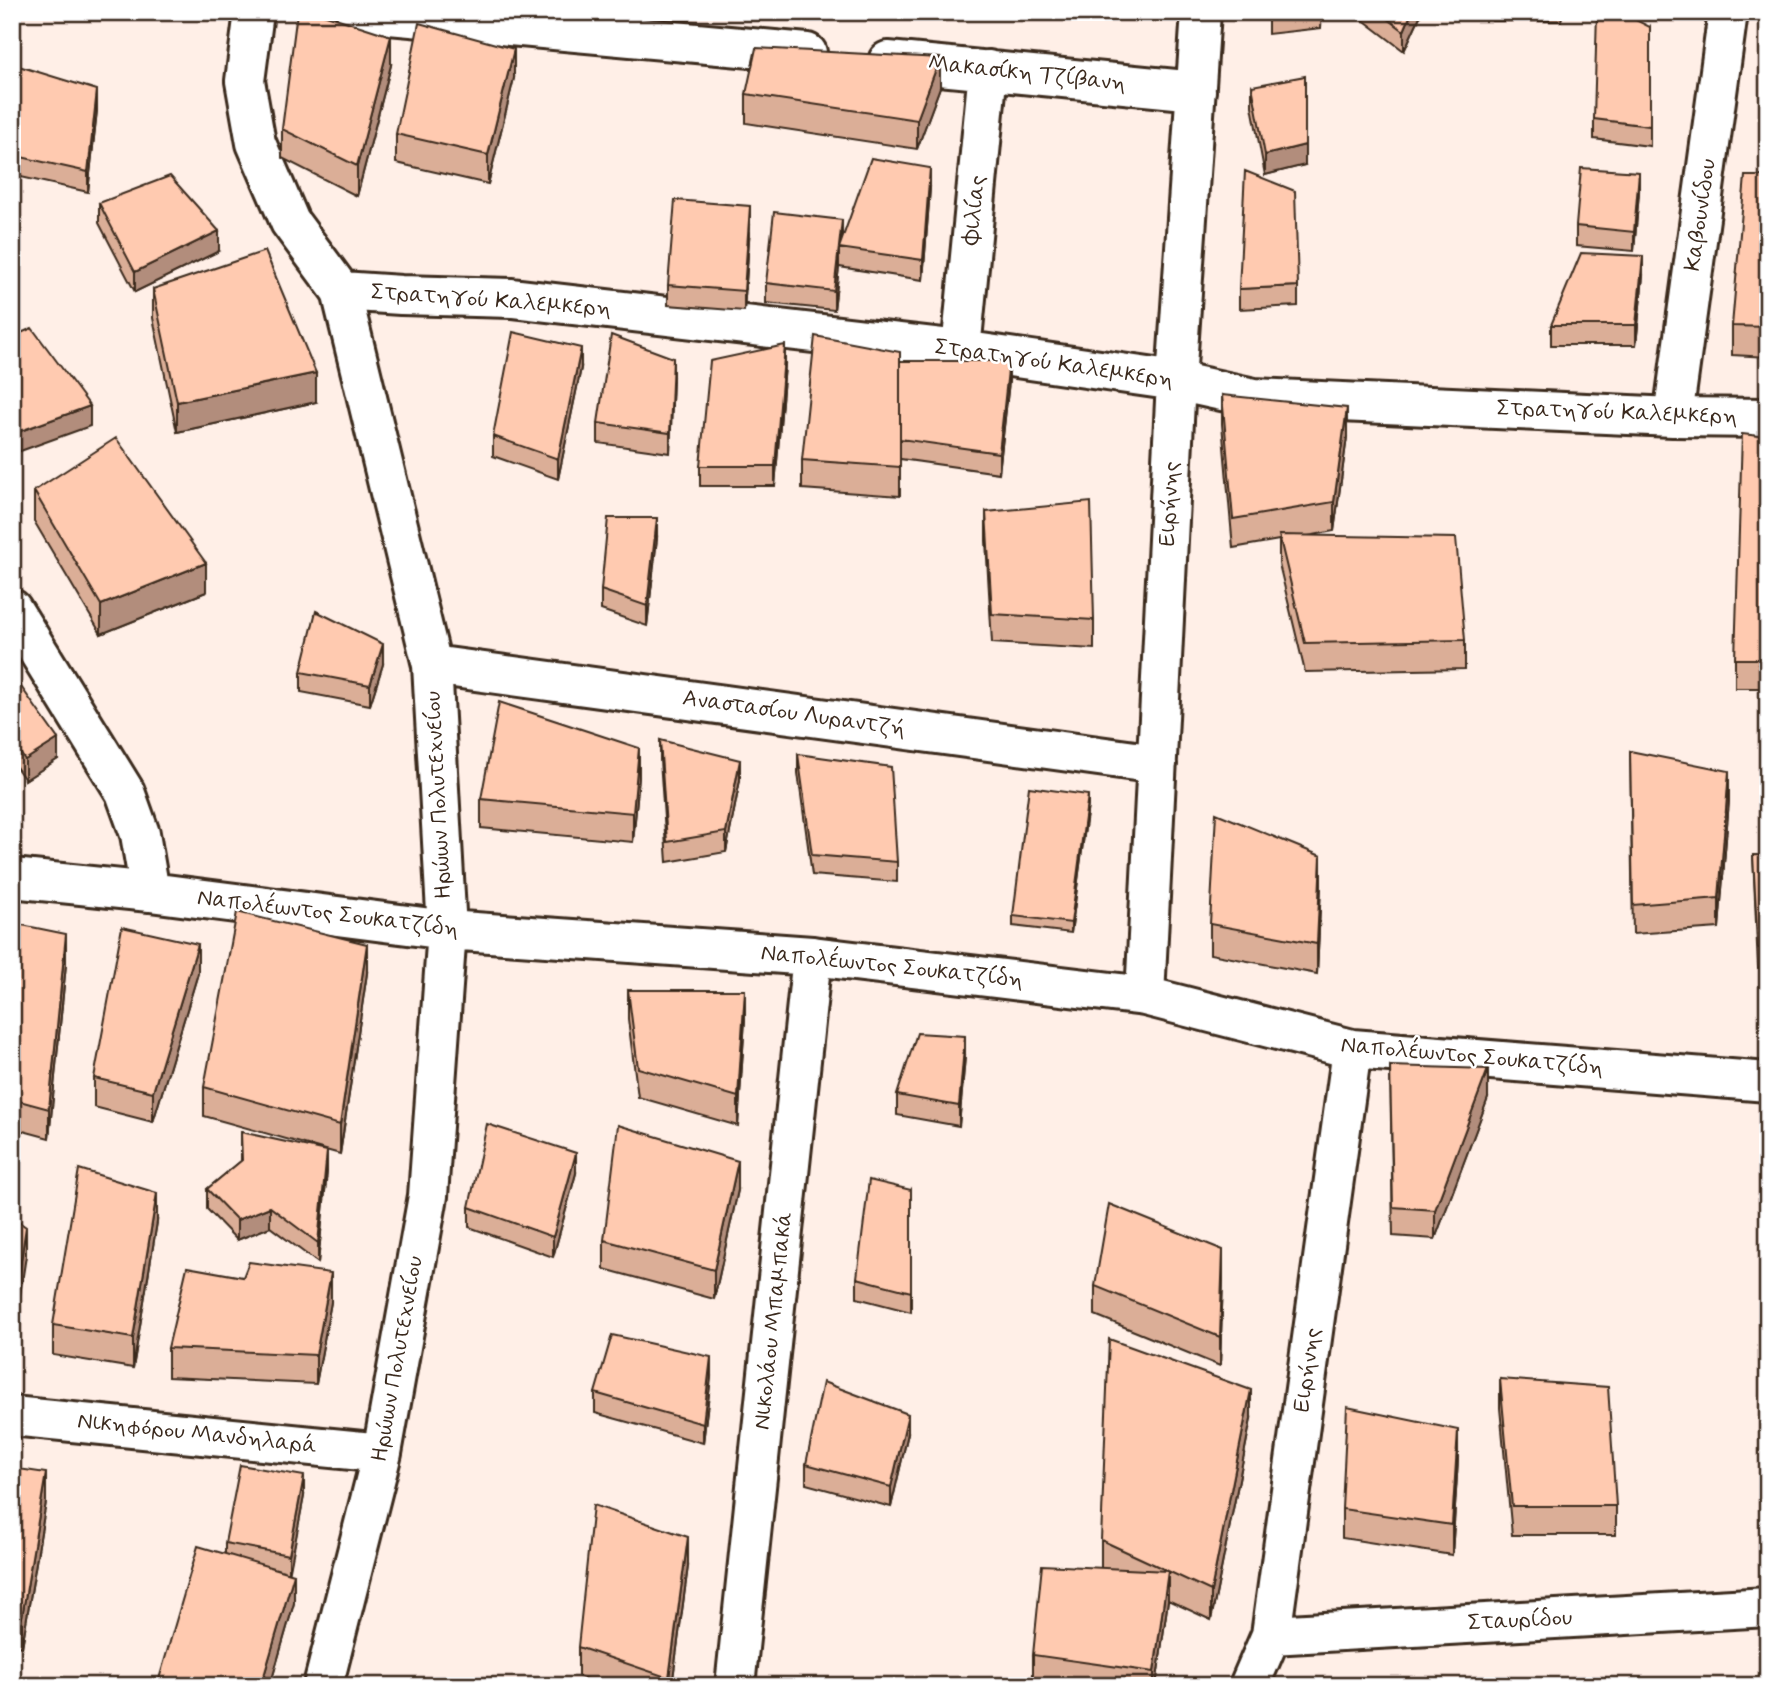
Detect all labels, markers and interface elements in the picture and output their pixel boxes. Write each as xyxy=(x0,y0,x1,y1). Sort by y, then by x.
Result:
street label: Μακασίκη Τζίβανη xyxy=(927,49,1127,99)
street label: Καβουνίδου xyxy=(1678,157,1724,273)
street label: Φιλίας xyxy=(956,174,994,247)
street label: Στρατηγού Καλεμκερη xyxy=(370,278,612,324)
street label: Στρατηγού Καλεμκερη xyxy=(933,332,1175,396)
street label: Στρατηγού Καλεμκερη xyxy=(1496,394,1738,432)
street label: Ειρήνης xyxy=(1153,461,1187,547)
street label: Αναστασίου Λυραντζή xyxy=(681,683,907,745)
street label: Ηρώων Πολυτεχνείου xyxy=(419,690,459,900)
street label: Ναπολέωντος Σουκατζίδη xyxy=(195,881,461,945)
street label: Ναπολέωντος Σουκατζίδη xyxy=(759,936,1025,996)
street label: Ναπολέωντος Σουκατζίδη xyxy=(1339,1029,1605,1083)
street label: Νικολάου Μπαμπακά xyxy=(748,1210,800,1432)
street label: Ηρώων Πολυτεχνείου xyxy=(365,1254,431,1464)
street label: Ειρήνης xyxy=(1287,1326,1329,1414)
street label: Νικηφόρου Μανδηλαρά xyxy=(76,1407,318,1461)
street label: Σταυρίδου xyxy=(1467,1603,1573,1639)

